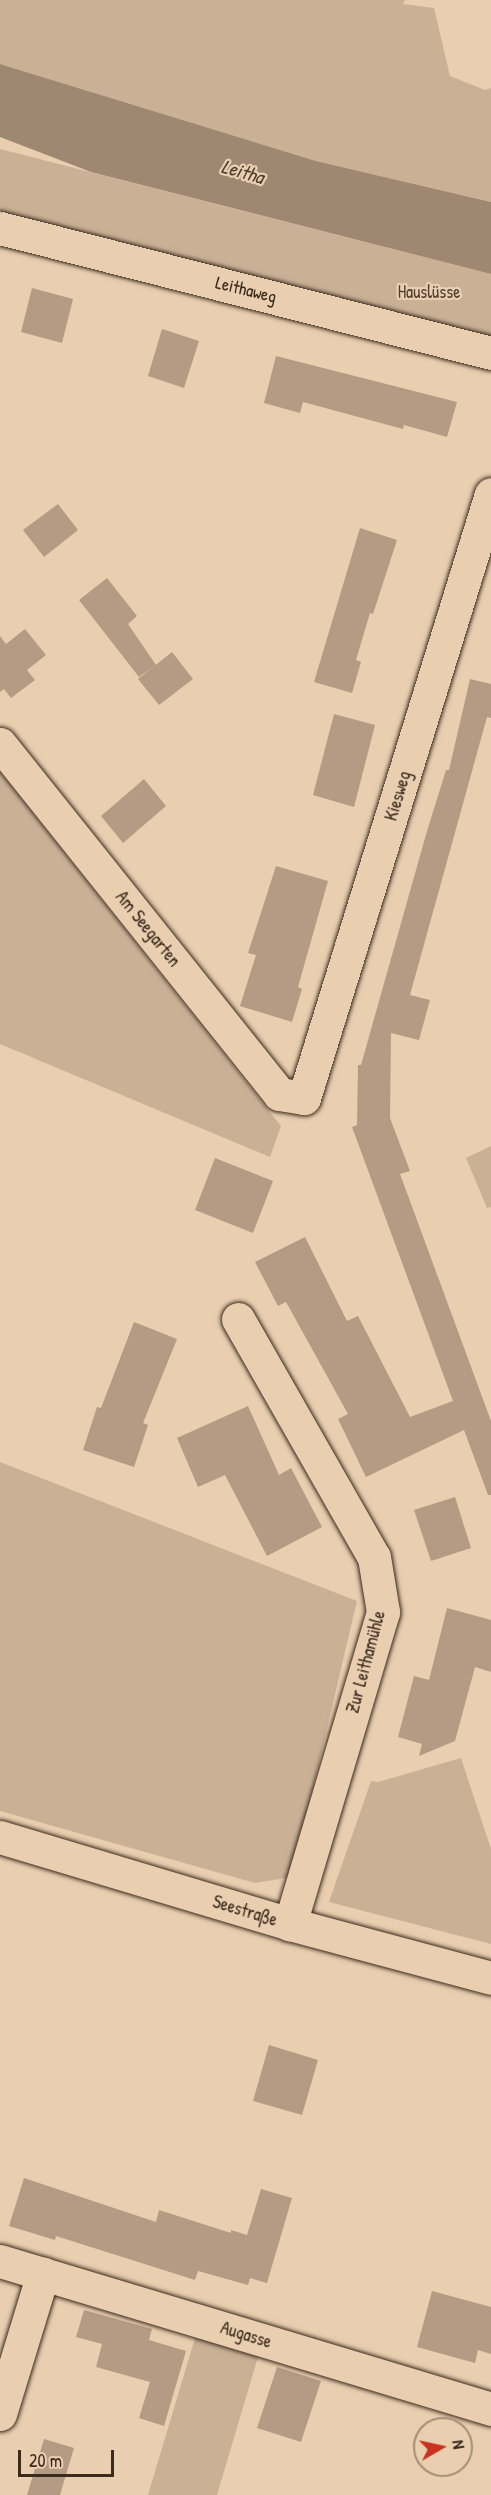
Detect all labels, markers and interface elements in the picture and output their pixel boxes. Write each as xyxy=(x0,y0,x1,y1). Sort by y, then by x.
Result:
water label: Leitha xyxy=(219,154,267,188)
street label: Leithaweg xyxy=(213,272,279,308)
park label: Hauslüsse xyxy=(398,281,460,303)
street label: Kiesweg xyxy=(380,768,416,824)
street label: Am Seegarten xyxy=(111,887,185,971)
street label: Zur Leithamühle xyxy=(342,1608,390,1716)
street label: Seestraße xyxy=(210,1891,280,1931)
street label: Augasse xyxy=(218,2317,274,2353)
north arrow xyxy=(413,2417,473,2477)
scale bar xyxy=(21,2438,117,2476)
text: N xyxy=(447,2439,470,2450)
text: 20 m xyxy=(29,2448,62,2473)

